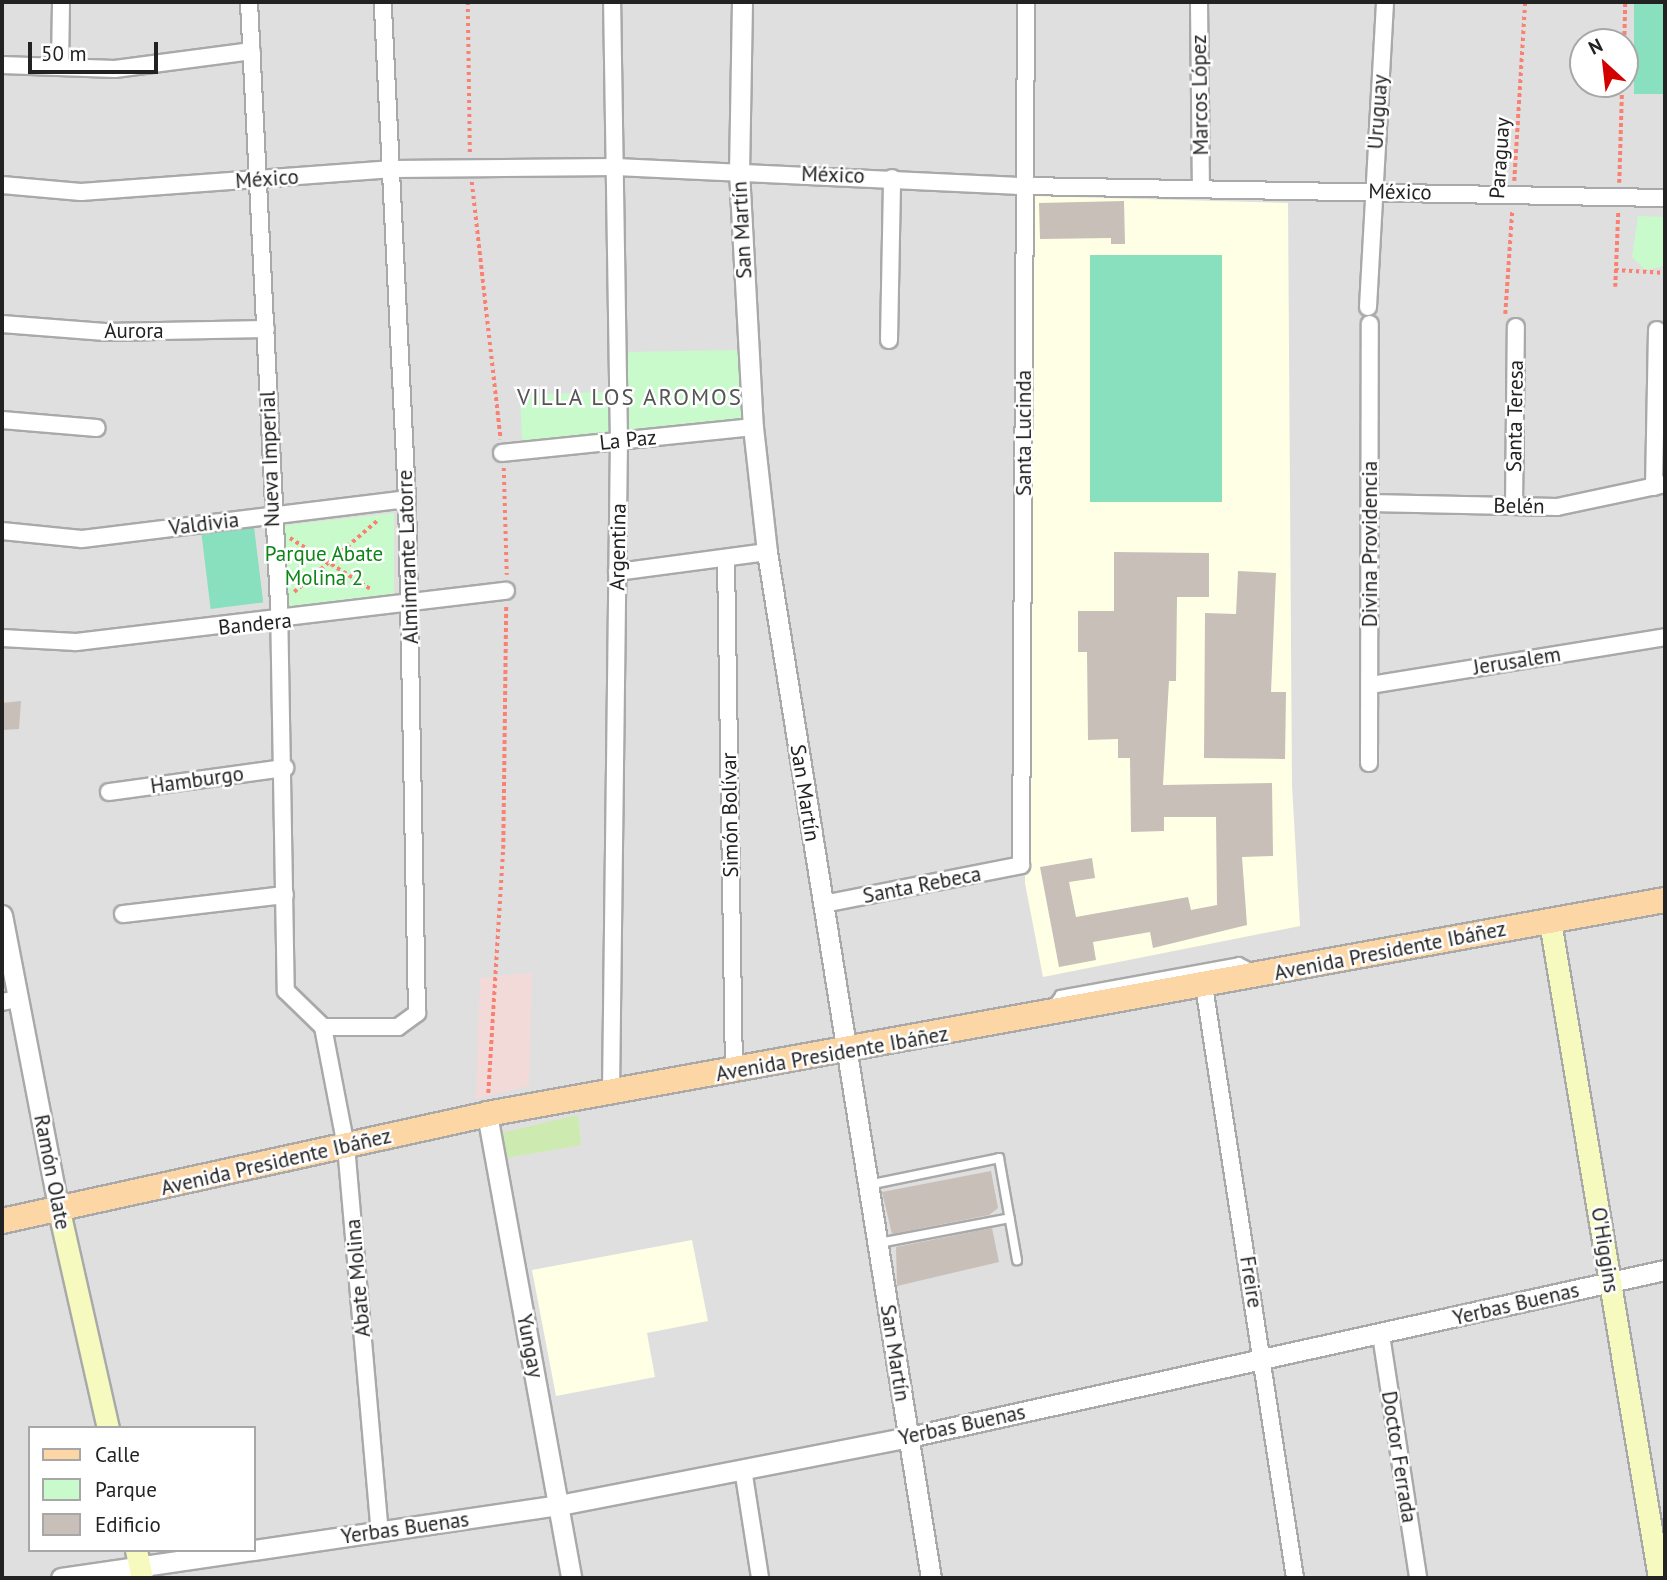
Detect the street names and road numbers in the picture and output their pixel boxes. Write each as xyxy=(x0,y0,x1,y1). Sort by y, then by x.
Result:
street label: Marcos López xyxy=(1186,34,1214,156)
street label: Uruguay xyxy=(1363,74,1393,150)
street label: Paraguay xyxy=(1485,116,1515,200)
street label: México xyxy=(801,161,865,189)
street label: México xyxy=(234,164,300,194)
street label: México xyxy=(1368,179,1432,205)
street label: San Martín xyxy=(727,181,757,279)
street label: Aurora xyxy=(104,318,164,344)
street label: Santa Teresa xyxy=(1501,359,1529,473)
street label: Santa Lucinda xyxy=(1011,370,1037,496)
street label: Nueva Imperial xyxy=(255,390,285,528)
street label: La Paz xyxy=(598,424,658,456)
street label: Divina Providencia xyxy=(1357,461,1383,627)
street label: Almimrante Latorre xyxy=(392,469,424,645)
street label: Belén xyxy=(1493,493,1545,519)
street label: Argentina xyxy=(605,503,631,591)
street label: Valdivia xyxy=(167,507,241,541)
street label: Bandera xyxy=(217,608,293,640)
street label: Jerusalem xyxy=(1471,642,1563,680)
street label: San Martín xyxy=(785,743,825,843)
street label: Simón Bolívar xyxy=(716,752,744,878)
street label: Hamburgo xyxy=(149,761,245,799)
street label: Santa Rebeca xyxy=(861,861,983,909)
street label: Avenida Presidente Ibáñez xyxy=(1272,916,1508,986)
street label: Avenida Presidente Ibáñez xyxy=(714,1021,950,1087)
street label: Ramón Olate xyxy=(29,1112,75,1232)
street label: Avenida Presidente Ibáñez xyxy=(158,1123,394,1201)
street label: O'Higgins xyxy=(1586,1205,1624,1295)
street label: Abate Molina xyxy=(340,1218,376,1338)
street label: Freire xyxy=(1234,1254,1268,1310)
street label: Yerbas Buenas xyxy=(1450,1277,1582,1331)
street label: San Martín xyxy=(875,1303,915,1403)
street label: Yungay xyxy=(511,1312,549,1380)
street label: Doctor Ferrada xyxy=(1376,1389,1422,1525)
street label: Yerbas Buenas xyxy=(896,1399,1028,1451)
street label: Yerbas Buenas xyxy=(339,1507,471,1549)

